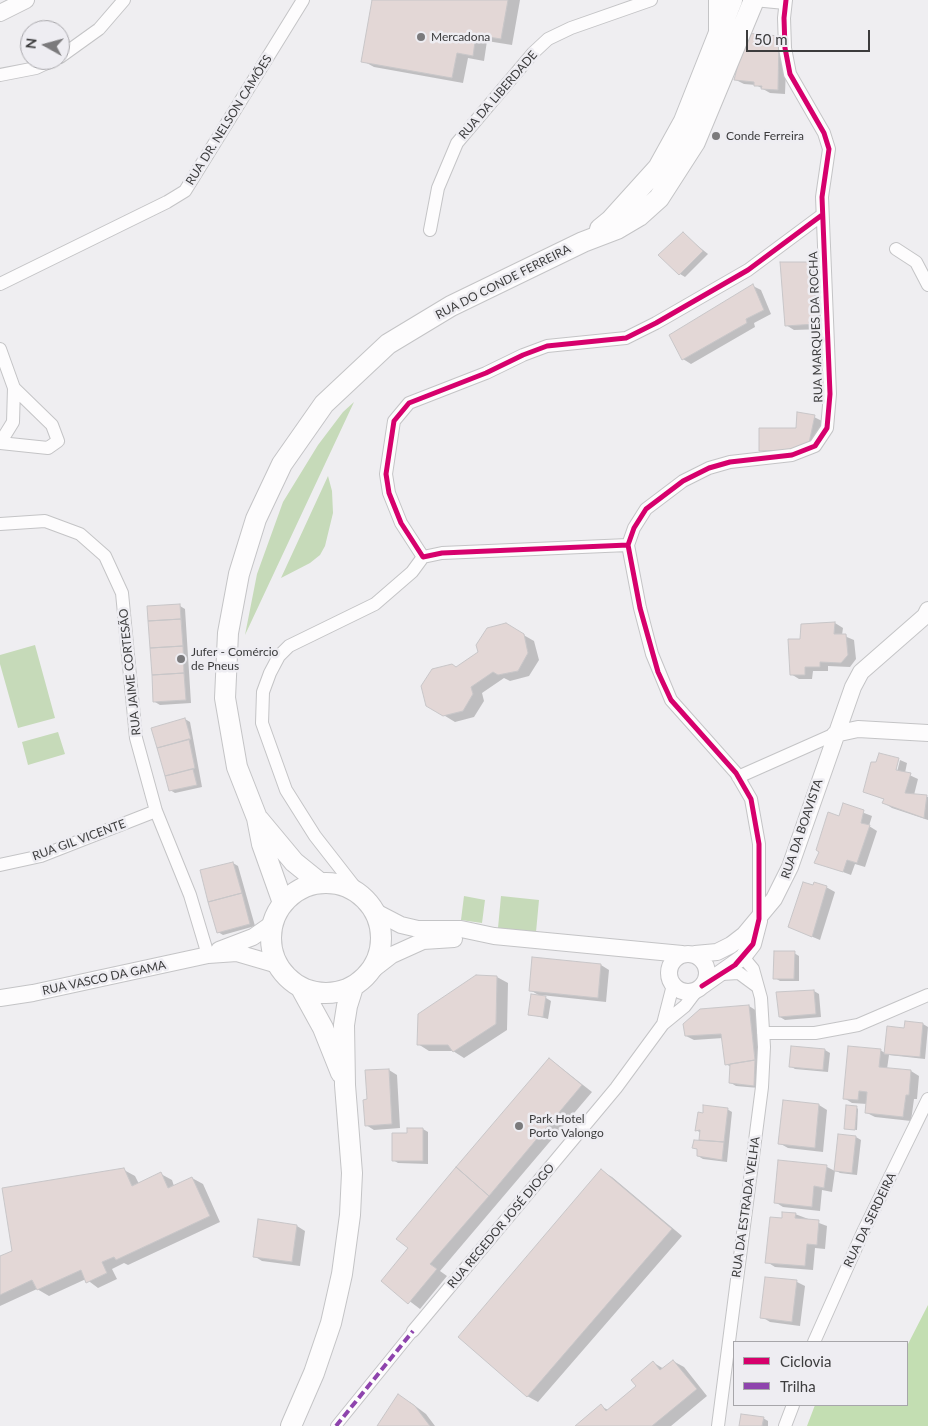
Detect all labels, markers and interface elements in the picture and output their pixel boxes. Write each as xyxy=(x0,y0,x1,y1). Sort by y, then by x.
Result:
north arrow xyxy=(20,20,70,70)
scale bar xyxy=(748,20,872,52)
place label: Mercadona xyxy=(431,30,490,44)
text: 50 m xyxy=(754,30,788,48)
marker: Mercadona xyxy=(415,31,427,43)
text: N xyxy=(22,37,40,50)
street label: RUA DA LIBERDADE xyxy=(456,48,540,142)
street label: RUA DR. NELSON CAMÕES xyxy=(183,52,275,188)
place label: Conde Ferreira xyxy=(726,129,804,143)
marker: Conde Ferreira xyxy=(710,130,722,142)
street label: RUA DO CONDE FERREIRA xyxy=(433,242,573,322)
street label: RUA MARQUES DA ROCHA xyxy=(806,251,826,403)
street label: RUA JAIME CORTESÃO xyxy=(116,608,144,736)
place label: Jufer - Comércio de Pneus xyxy=(191,645,278,673)
marker: Jufer - Comércio de Pneus xyxy=(175,653,187,665)
street label: RUA DA BOAVISTA xyxy=(778,777,826,881)
street label: RUA GIL VICENTE xyxy=(30,816,128,864)
street label: RUA VASCO DA GAMA xyxy=(41,958,167,998)
place label: Park Hotel Porto Valongo xyxy=(529,1112,604,1140)
marker: Park Hotel Porto Valongo xyxy=(513,1120,525,1132)
street label: RUA DA ESTRADA VELHA xyxy=(729,1136,763,1278)
street label: RUA REGEDOR JOSÉ DIOGO xyxy=(445,1161,557,1291)
street label: RUA DA SERDEIRA xyxy=(841,1170,899,1270)
legend xyxy=(733,1341,908,1406)
text: Ciclovia xyxy=(780,1352,831,1370)
text: Trilha xyxy=(780,1377,816,1395)

